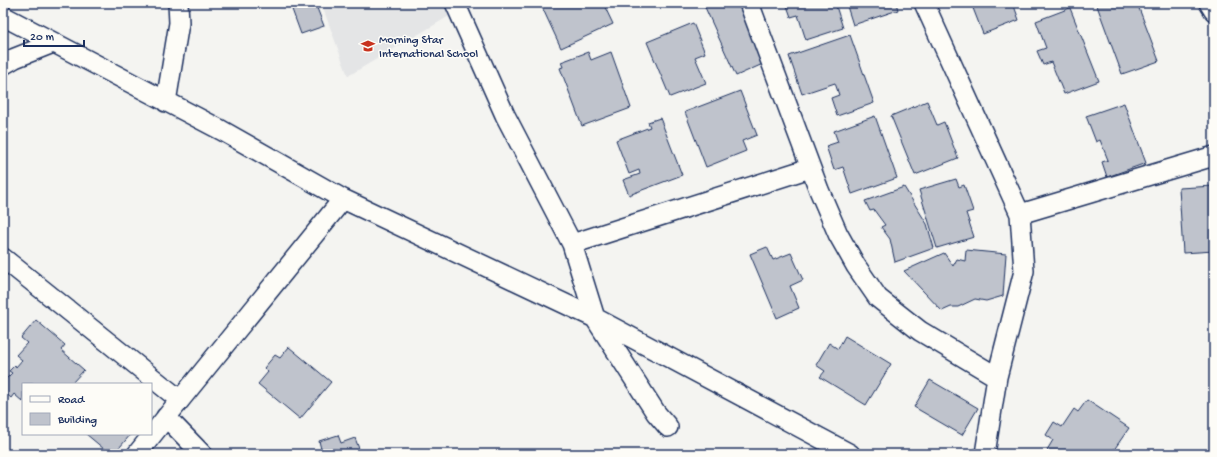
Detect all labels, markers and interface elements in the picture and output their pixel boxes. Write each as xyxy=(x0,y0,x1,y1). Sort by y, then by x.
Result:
scale bar xyxy=(24,22,84,48)
text: 20 m xyxy=(30,31,55,45)
place label: Morning Star International School xyxy=(379,34,478,62)
school or university icon: Morning Star International School xyxy=(360,38,376,54)
legend xyxy=(22,383,152,435)
text: Road xyxy=(58,394,85,408)
text: Building xyxy=(57,414,97,428)

